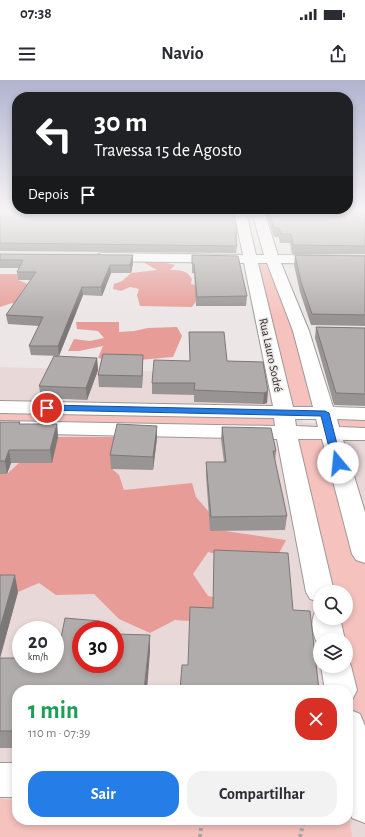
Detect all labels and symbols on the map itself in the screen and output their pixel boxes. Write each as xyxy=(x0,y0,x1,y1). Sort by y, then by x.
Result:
street label: Rua Lauro Sodré xyxy=(257,317,285,393)
pin xyxy=(30,391,64,425)
position arrow xyxy=(317,442,359,484)
speed limit sign: 30 xyxy=(72,621,124,673)

